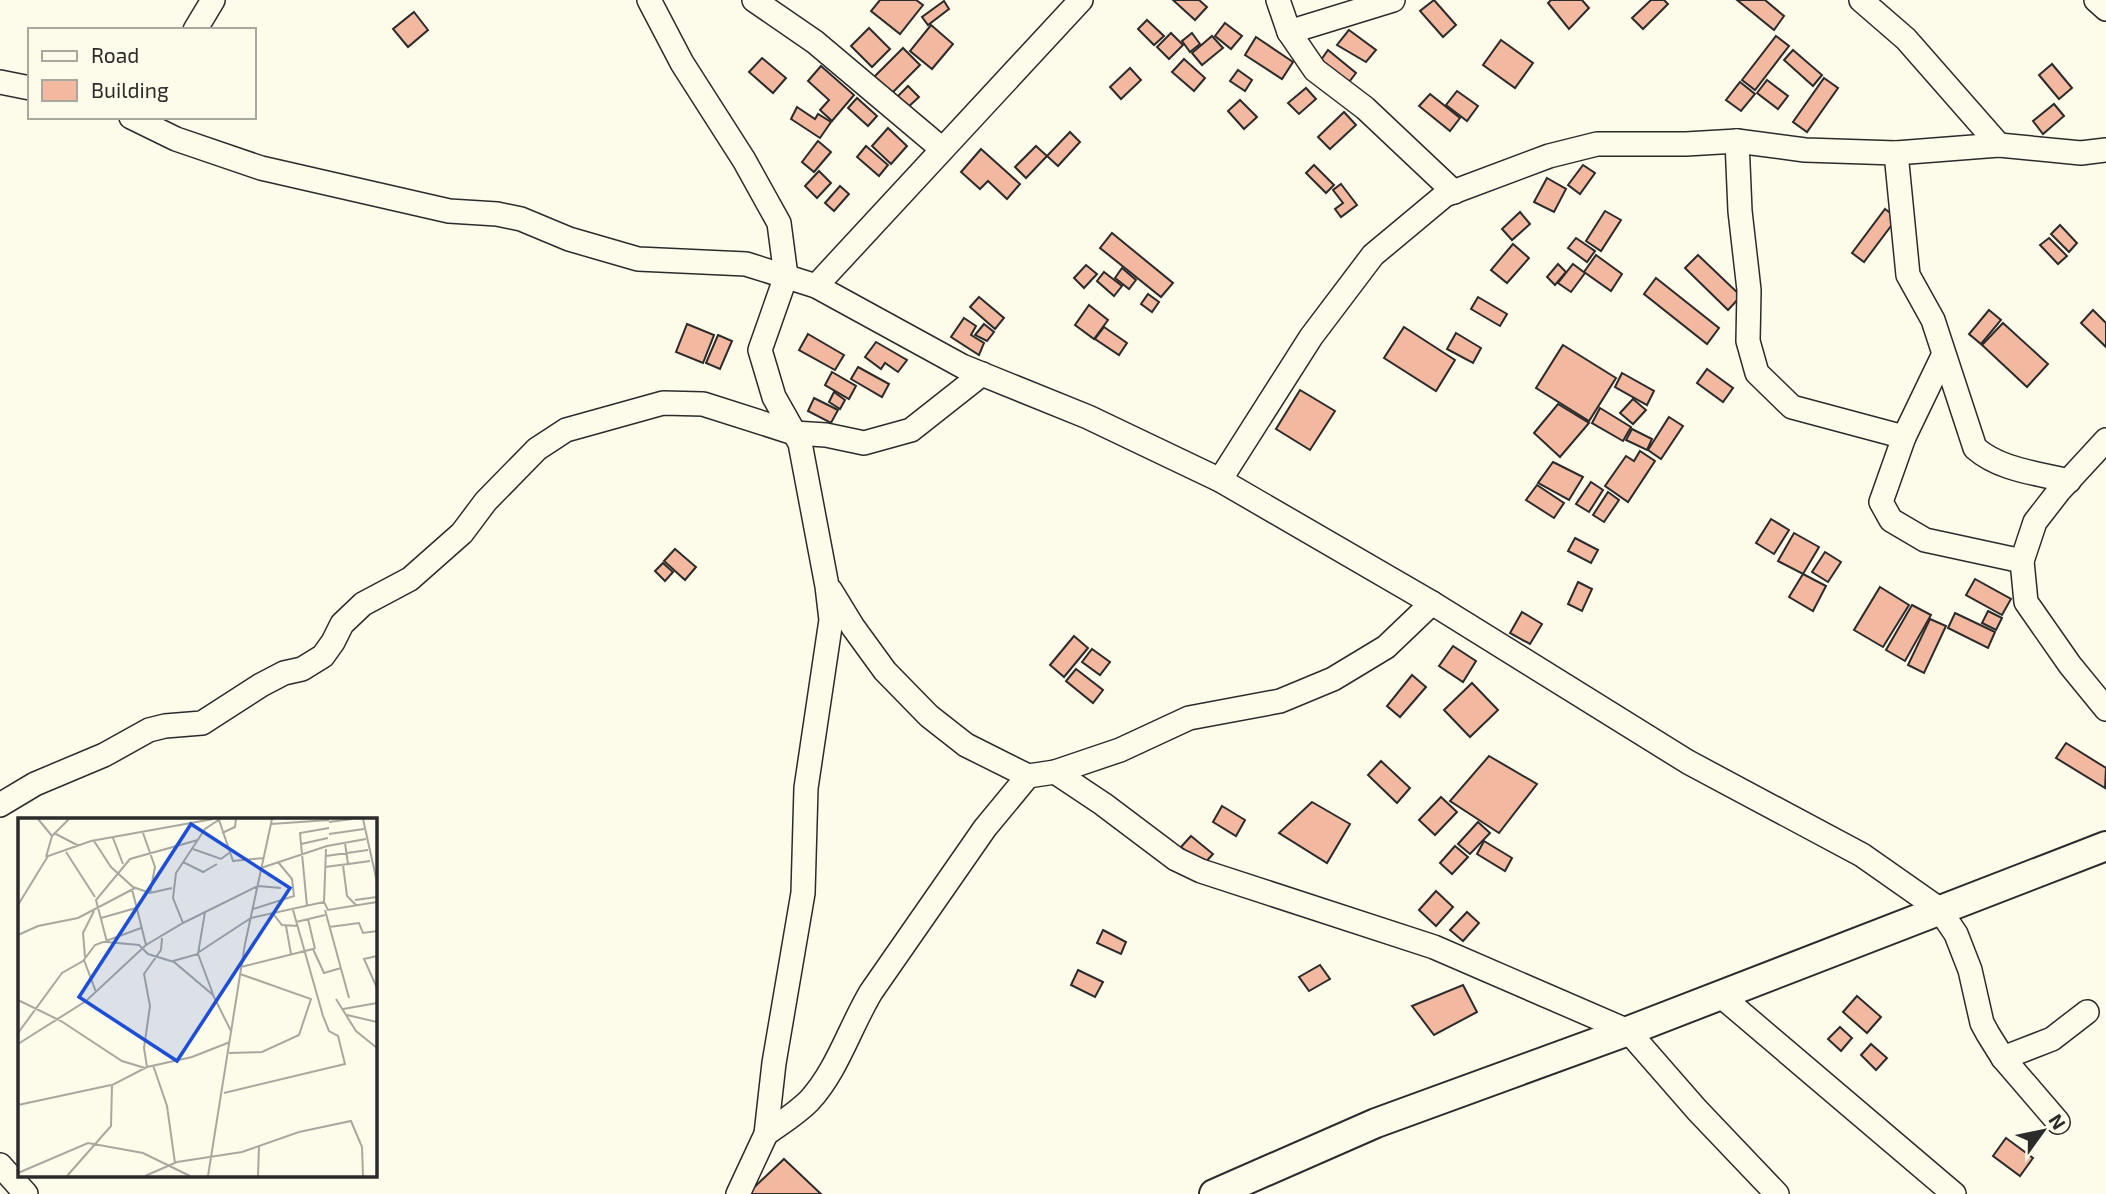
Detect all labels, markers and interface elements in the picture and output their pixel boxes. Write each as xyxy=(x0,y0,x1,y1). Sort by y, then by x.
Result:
legend xyxy=(28,28,256,119)
text: Road xyxy=(91,42,139,67)
text: Building xyxy=(91,77,169,102)
inset map xyxy=(18,818,376,1176)
north arrow xyxy=(2008,1096,2078,1166)
text: N xyxy=(2044,1109,2071,1133)

